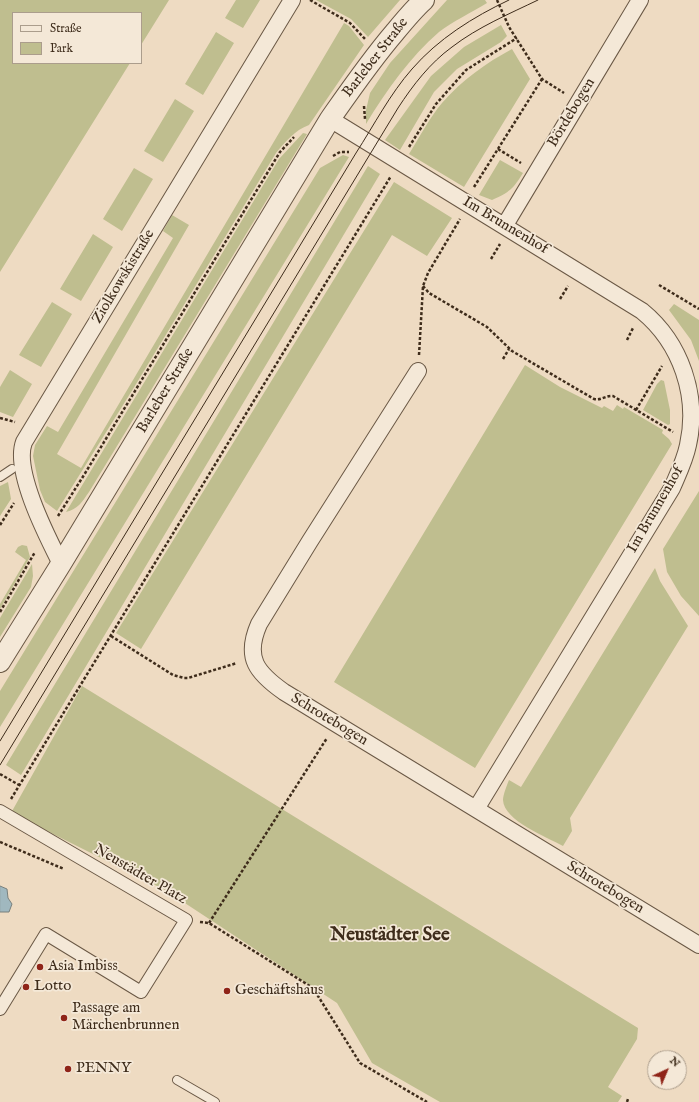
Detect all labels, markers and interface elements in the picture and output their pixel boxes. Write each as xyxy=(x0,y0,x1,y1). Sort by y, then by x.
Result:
legend xyxy=(12,12,142,64)
street label: Barleber Straße xyxy=(339,15,413,101)
text: Straße xyxy=(50,21,82,36)
text: Park xyxy=(50,41,73,56)
street label: Bördebogen xyxy=(544,75,600,151)
street label: Im Brunnenhof xyxy=(459,193,551,259)
street label: Ziolkowskistraße xyxy=(89,227,159,327)
street label: Barleber Straße xyxy=(134,345,198,437)
street label: Im Brunnenhof xyxy=(624,464,688,556)
street label: Schrotebogen xyxy=(287,690,371,750)
street label: Neustädter Platz xyxy=(90,841,190,909)
street label: Schrotebogen xyxy=(563,858,647,918)
district label: Neustädter See xyxy=(330,925,450,947)
place label: Asia Imbiss xyxy=(48,958,118,976)
marker: Asia Imbiss xyxy=(35,962,45,972)
place label: Lotto xyxy=(34,978,71,996)
marker: Lotto xyxy=(21,982,31,992)
place label: Geschäftshaus xyxy=(235,982,323,1000)
marker: Geschäftshaus xyxy=(222,986,232,996)
place label: Passage am Märchenbrunnen xyxy=(72,1000,179,1035)
marker: Passage am Märchenbrunnen xyxy=(59,1013,69,1023)
north arrow xyxy=(647,1050,687,1090)
text: N xyxy=(666,1054,683,1070)
place label: PENNY xyxy=(76,1060,131,1078)
marker: PENNY xyxy=(63,1064,73,1074)

